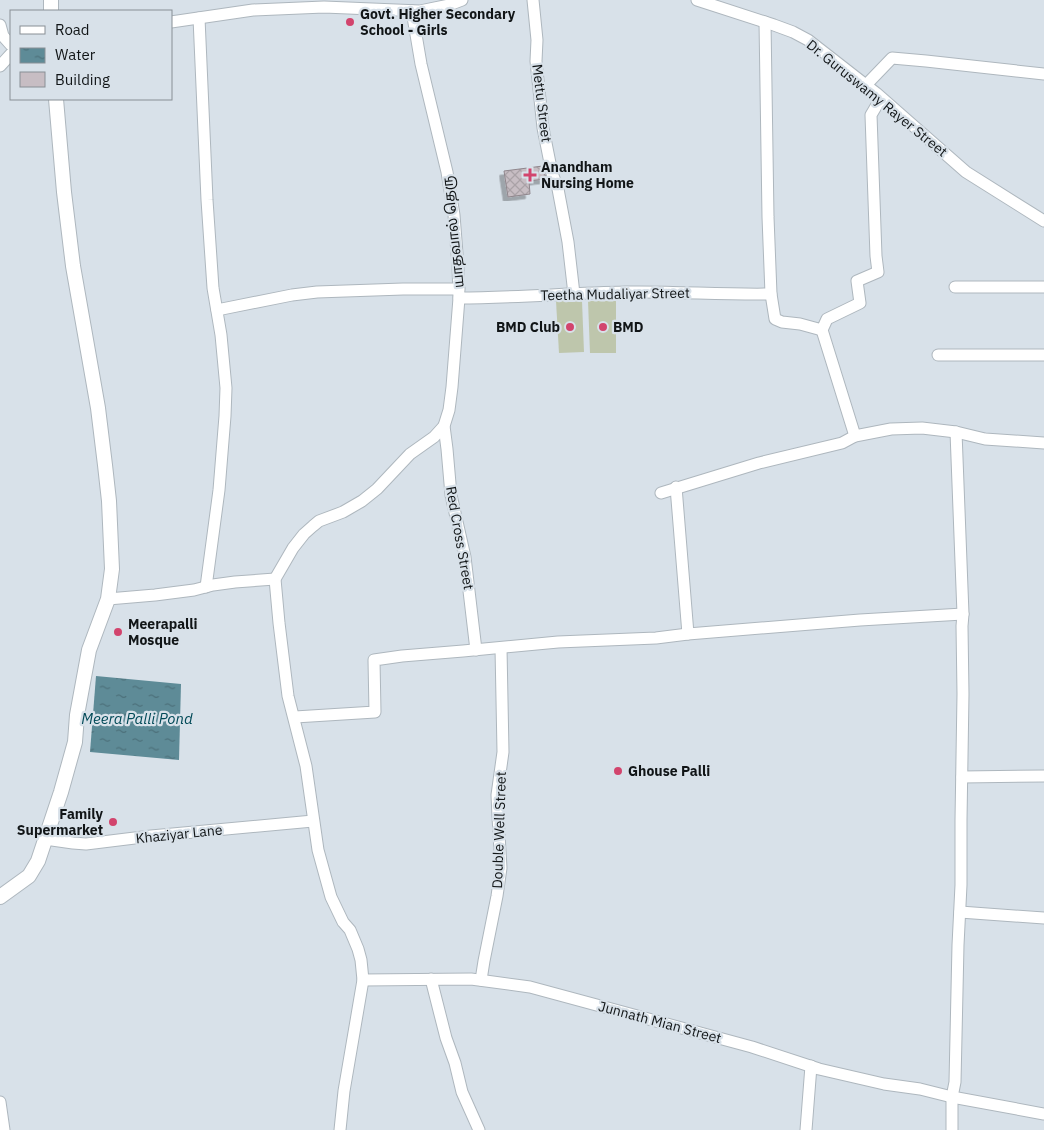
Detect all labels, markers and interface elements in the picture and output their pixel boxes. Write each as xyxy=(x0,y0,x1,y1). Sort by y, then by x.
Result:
place label: Govt. Higher Secondary School - Girls xyxy=(360,5,516,39)
legend xyxy=(10,10,172,100)
marker: Govt. Higher Secondary School - Girls xyxy=(344,16,356,28)
text: Road xyxy=(55,20,90,39)
street label: Dr. Guruswamy Rayer Street xyxy=(803,36,951,160)
text: Water xyxy=(55,45,96,64)
street label: Mettu Street xyxy=(528,63,556,143)
text: Building xyxy=(55,70,110,89)
place label: Anandham Nursing Home xyxy=(541,158,634,192)
marker: Anandham Nursing Home xyxy=(523,168,537,182)
street label: யாதவால் தெரு xyxy=(438,175,469,289)
street label: Teetha Mudaliyar Street xyxy=(540,284,690,304)
place label: BMD Club xyxy=(496,318,560,336)
place label: BMD xyxy=(613,318,644,336)
marker: BMD Club xyxy=(564,321,576,333)
marker: BMD xyxy=(597,321,609,333)
street label: Red Cross Street xyxy=(442,485,478,591)
place label: Meerapalli Mosque xyxy=(128,615,197,649)
marker: Meerapalli Mosque xyxy=(112,626,124,638)
water label: Meera Palli Pond xyxy=(81,709,193,728)
place label: Ghouse Palli xyxy=(628,762,710,780)
marker: Ghouse Palli xyxy=(612,765,624,777)
street label: Double Well Street xyxy=(488,771,510,889)
place label: Family Supermarket xyxy=(17,805,104,839)
marker: Family Supermarket xyxy=(107,816,119,828)
street label: Khaziyar Lane xyxy=(135,820,224,848)
street label: Junnath Mian Street xyxy=(597,997,724,1047)

